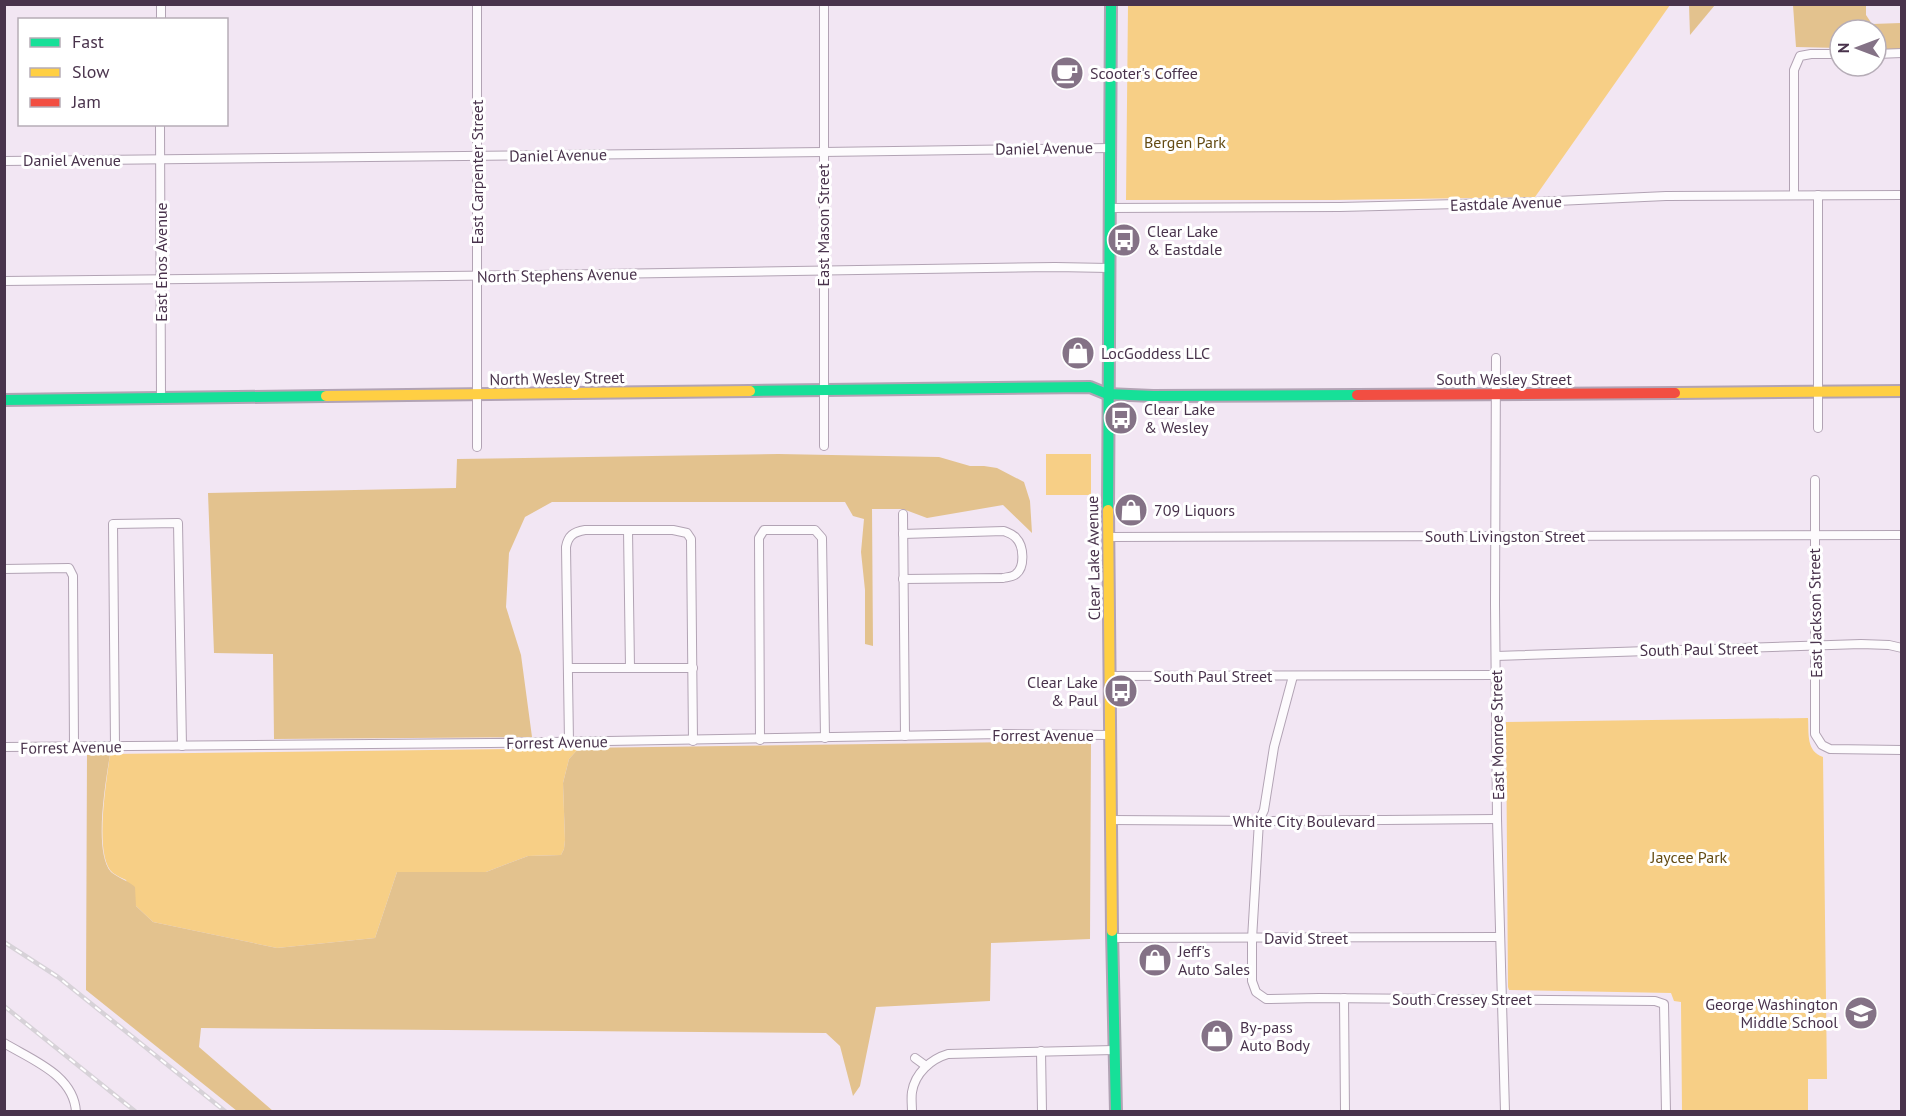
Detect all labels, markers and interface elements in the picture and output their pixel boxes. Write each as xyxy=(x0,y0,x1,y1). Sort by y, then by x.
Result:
legend xyxy=(18,18,228,126)
north arrow xyxy=(1828,18,1888,78)
text: Fast xyxy=(72,30,104,53)
text: N xyxy=(1833,43,1853,53)
cafe icon: Scooter's Coffee xyxy=(1049,55,1085,91)
text: Slow xyxy=(72,60,110,83)
place label: Scooter's Coffee xyxy=(1090,63,1198,83)
text: Jam xyxy=(71,90,101,113)
street label: East Carpenter Street xyxy=(467,99,487,244)
park label: Bergen Park xyxy=(1144,132,1226,152)
street label: Daniel Avenue xyxy=(995,137,1093,159)
street label: Daniel Avenue xyxy=(509,144,607,166)
street label: Daniel Avenue xyxy=(23,150,121,170)
street label: East Mason Street xyxy=(813,163,833,286)
street label: Eastdale Avenue xyxy=(1450,191,1562,215)
street label: East Enos Avenue xyxy=(151,202,171,322)
place label: Clear Lake & Eastdale xyxy=(1147,221,1222,259)
bus stop icon: Clear Lake & Eastdale xyxy=(1106,222,1142,258)
street label: North Stephens Avenue xyxy=(477,264,637,286)
shop icon: LocGoddess LLC xyxy=(1060,335,1096,371)
place label: LocGoddess LLC xyxy=(1101,343,1210,363)
street label: North Wesley Street xyxy=(489,367,625,389)
street label: South Wesley Street xyxy=(1436,369,1572,389)
place label: Clear Lake & Wesley xyxy=(1144,399,1215,437)
bus stop icon: Clear Lake & Wesley xyxy=(1103,400,1139,436)
shop icon: 709 Liquors xyxy=(1113,492,1149,528)
street label: Clear Lake Avenue xyxy=(1082,495,1104,621)
place label: 709 Liquors xyxy=(1154,500,1235,520)
street label: South Livingston Street xyxy=(1425,526,1586,546)
street label: East Jackson Street xyxy=(1804,547,1826,678)
street label: South Paul Street xyxy=(1639,638,1759,660)
street label: South Paul Street xyxy=(1154,666,1273,686)
street label: East Monroe Street xyxy=(1486,669,1508,800)
place label: Clear Lake & Paul xyxy=(1027,672,1098,710)
bus stop icon: Clear Lake & Paul xyxy=(1103,673,1139,709)
street label: Forrest Avenue xyxy=(992,725,1094,745)
street label: Forrest Avenue xyxy=(506,731,608,753)
street label: Forrest Avenue xyxy=(20,736,122,758)
street label: White City Boulevard xyxy=(1233,811,1375,831)
park label: Jaycee Park xyxy=(1650,847,1728,867)
street label: David Street xyxy=(1264,928,1349,948)
place label: Jeff's Auto Sales xyxy=(1177,941,1250,979)
shop icon: Jeff's Auto Sales xyxy=(1137,942,1173,978)
street label: South Cressey Street xyxy=(1392,989,1532,1009)
place label: George Washington Middle School xyxy=(1705,994,1838,1032)
school or university icon: George Washington Middle School xyxy=(1843,995,1879,1031)
place label: By-pass Auto Body xyxy=(1240,1017,1311,1055)
shop icon: By-pass Auto Body xyxy=(1199,1018,1235,1054)

